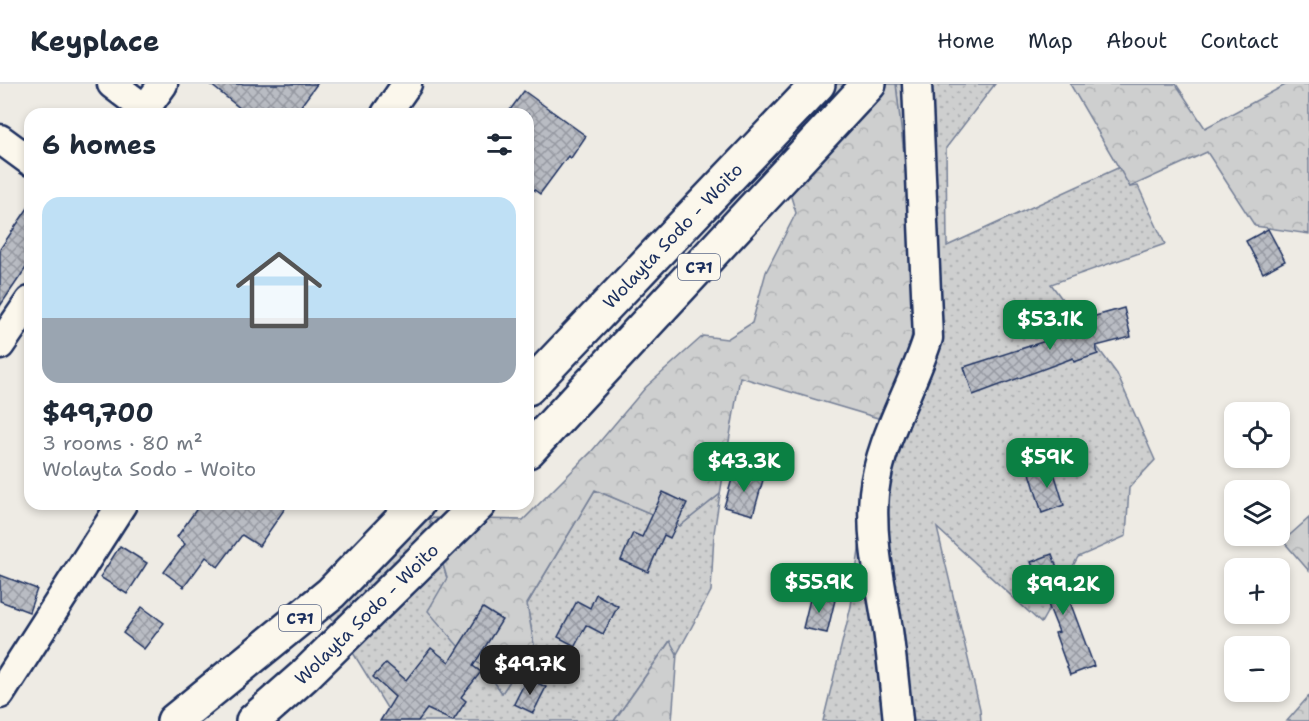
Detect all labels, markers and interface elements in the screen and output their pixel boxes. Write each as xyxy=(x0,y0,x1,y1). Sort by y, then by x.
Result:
text: Keyplace xyxy=(30,22,160,60)
text: Home xyxy=(937,27,995,55)
text: Map xyxy=(1028,27,1073,55)
text: About xyxy=(1106,27,1167,55)
text: Contact xyxy=(1200,27,1279,55)
text: 6 homes xyxy=(42,127,156,162)
icon: filters xyxy=(483,128,516,161)
street label: Wolayta Sodo - Woito xyxy=(598,158,748,314)
icon: home xyxy=(225,236,333,344)
road number: C71 xyxy=(678,254,720,280)
pin: $53.1K xyxy=(1001,300,1099,351)
text: $53.1K xyxy=(1017,306,1083,332)
text: $49,700 xyxy=(42,395,154,430)
map controls xyxy=(1224,402,1290,702)
button: locate xyxy=(1224,402,1290,468)
text: 3 rooms · 80 m² xyxy=(42,430,203,456)
pin: $59K xyxy=(1011,438,1083,489)
pin: $43.3K xyxy=(695,442,793,493)
text: $59K xyxy=(1020,444,1074,470)
text: $43.3K xyxy=(707,448,781,474)
text: Wolayta Sodo - Woito xyxy=(42,456,256,482)
button: layers xyxy=(1224,480,1290,546)
street label: Wolayta Sodo - Woito xyxy=(290,538,444,691)
button: + xyxy=(1224,558,1290,624)
pin: $55.9K xyxy=(770,563,868,614)
pin: $99.2K xyxy=(1014,565,1112,616)
text: $55.9K xyxy=(785,569,853,595)
text: $99.2K xyxy=(1026,571,1100,597)
road number: C71 xyxy=(279,605,321,631)
button: − xyxy=(1224,636,1290,702)
pin: $49.7K xyxy=(481,645,579,696)
text: $49.7K xyxy=(494,651,566,677)

